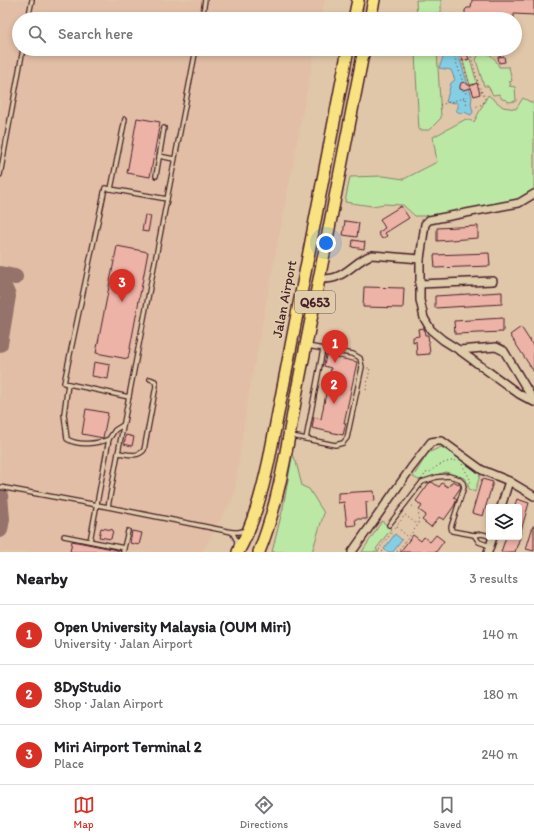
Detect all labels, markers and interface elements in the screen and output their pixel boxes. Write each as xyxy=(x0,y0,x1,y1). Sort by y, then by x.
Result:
search box xyxy=(12,12,522,56)
icon: search xyxy=(26,23,48,45)
text: Search here xyxy=(58,25,133,43)
your location xyxy=(316,233,336,253)
street label: Jalan Airport xyxy=(269,259,300,339)
pin: 3 xyxy=(109,269,135,302)
road number: Q653 xyxy=(295,291,335,313)
pin: 1 xyxy=(322,330,348,363)
pin: 2 xyxy=(321,371,347,404)
map controls xyxy=(486,504,522,540)
button: layers xyxy=(486,504,522,540)
text: Nearby xyxy=(16,568,68,588)
text: 3 results xyxy=(469,571,518,586)
text: Open University Malaysia (OUM Miri) xyxy=(54,618,291,636)
text: 1 xyxy=(26,627,32,642)
text: 140 m xyxy=(482,627,518,642)
text: University · Jalan Airport xyxy=(54,636,193,651)
text: 8DyStudio xyxy=(54,678,121,696)
text: 2 xyxy=(26,687,32,702)
text: 180 m xyxy=(483,687,518,702)
text: Shop · Jalan Airport xyxy=(54,696,163,711)
text: Miri Airport Terminal 2 xyxy=(54,738,202,756)
text: 3 xyxy=(25,747,33,762)
text: 240 m xyxy=(481,747,518,762)
text: Place xyxy=(54,756,84,771)
tab: Map xyxy=(73,794,95,831)
tab: Directions xyxy=(240,794,288,831)
tab: Saved xyxy=(433,794,461,831)

